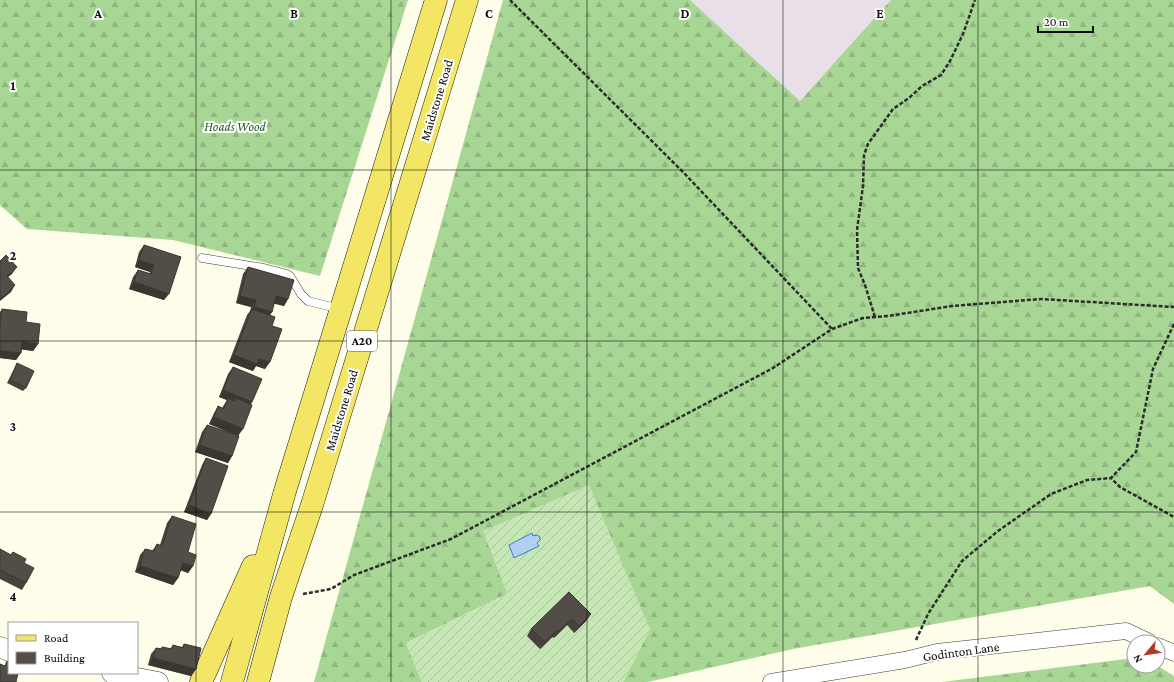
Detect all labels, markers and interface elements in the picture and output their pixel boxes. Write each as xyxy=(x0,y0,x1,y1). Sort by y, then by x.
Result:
text: A xyxy=(93,6,102,21)
text: B xyxy=(290,6,298,21)
text: C xyxy=(485,6,493,21)
text: D xyxy=(681,6,690,21)
text: E xyxy=(876,6,884,21)
scale bar xyxy=(1038,8,1093,34)
text: 20 m xyxy=(1044,15,1069,29)
street label: Maidstone Road xyxy=(417,57,456,143)
text: 1 xyxy=(11,78,16,93)
park label: Hoads Wood xyxy=(204,119,267,134)
text: 2 xyxy=(10,248,17,263)
road number: A20 xyxy=(347,331,377,351)
street label: Maidstone Road xyxy=(322,367,361,453)
text: 3 xyxy=(10,419,16,434)
text: 4 xyxy=(9,589,17,604)
legend xyxy=(8,622,138,674)
text: Road xyxy=(44,631,69,645)
north arrow xyxy=(1126,634,1166,674)
street label: Godinton Lane xyxy=(922,639,1001,664)
text: Building xyxy=(44,651,85,665)
text: N xyxy=(1130,652,1144,665)

